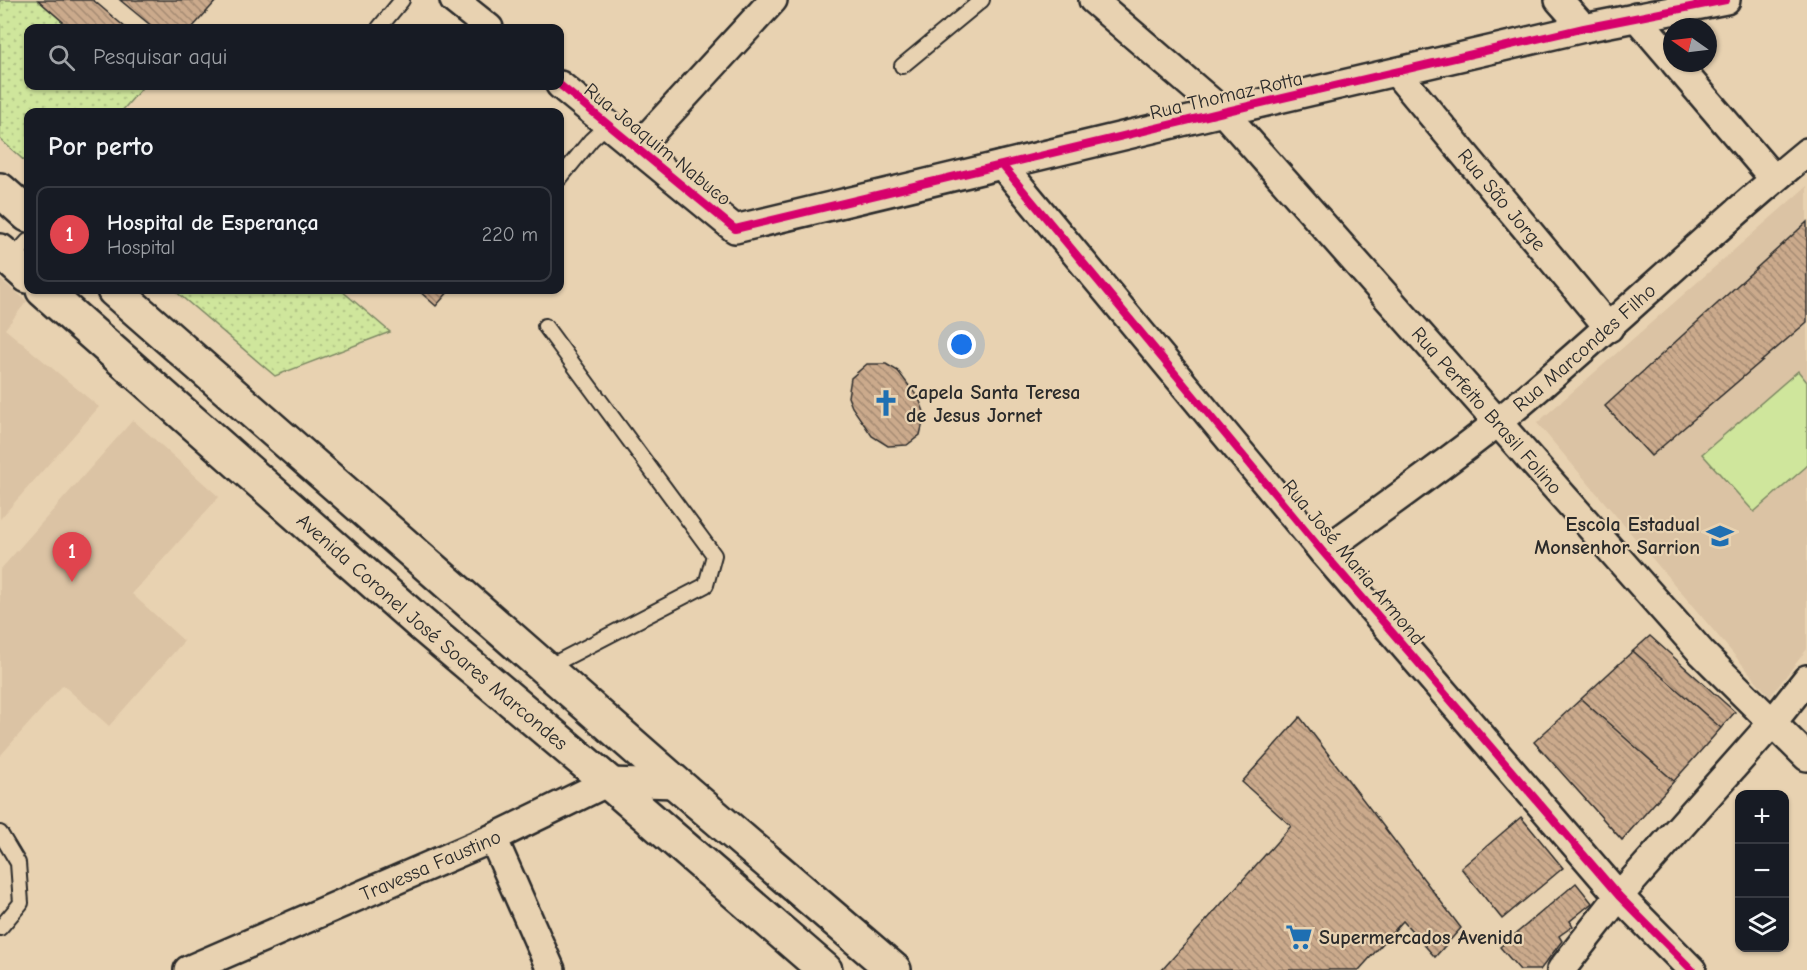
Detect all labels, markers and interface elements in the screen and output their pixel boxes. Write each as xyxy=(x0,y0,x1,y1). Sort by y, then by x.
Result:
north arrow xyxy=(1663,18,1717,72)
search box xyxy=(24,24,564,90)
icon: search xyxy=(45,41,78,74)
text: Pesquisar aqui xyxy=(93,44,228,70)
street label: Rua Thomaz Rotta xyxy=(1147,67,1305,124)
street label: Rua Joaquim Nabuco xyxy=(580,78,736,211)
text: Por perto xyxy=(48,132,154,162)
street label: Rua São Jorge xyxy=(1453,144,1551,256)
text: Hospital de Esperança xyxy=(107,210,319,236)
text: 1 xyxy=(66,223,73,246)
text: 220 m xyxy=(482,223,538,246)
text: Hospital xyxy=(107,236,175,259)
street label: Rua Marcondes Filho xyxy=(1508,279,1661,417)
street label: Rua Perfeito Brasil Folino xyxy=(1407,322,1567,499)
your location xyxy=(947,330,976,359)
place label: Capela Santa Teresa de Jesus Jornet xyxy=(906,381,1080,427)
church icon: Capela Santa Teresa de Jesus Jornet xyxy=(871,388,901,418)
street label: Rua José Maria Armond xyxy=(1278,475,1429,650)
street label: Avenida Coronel José Soares Marcondes xyxy=(292,509,572,755)
place label: Escola Estadual Monsenhor Sarrion xyxy=(1534,513,1700,559)
school or university icon: Escola Estadual Monsenhor Sarrion xyxy=(1705,521,1735,551)
pin: 1 xyxy=(52,532,92,582)
map controls xyxy=(1735,790,1789,952)
button: + xyxy=(1735,790,1789,844)
street label: Travessa Faustino xyxy=(357,825,505,906)
button: − xyxy=(1735,844,1789,898)
button: layers xyxy=(1735,898,1789,952)
supermarket icon: Supermercados Avenida xyxy=(1284,922,1314,952)
place label: Supermercados Avenida xyxy=(1319,926,1523,949)

